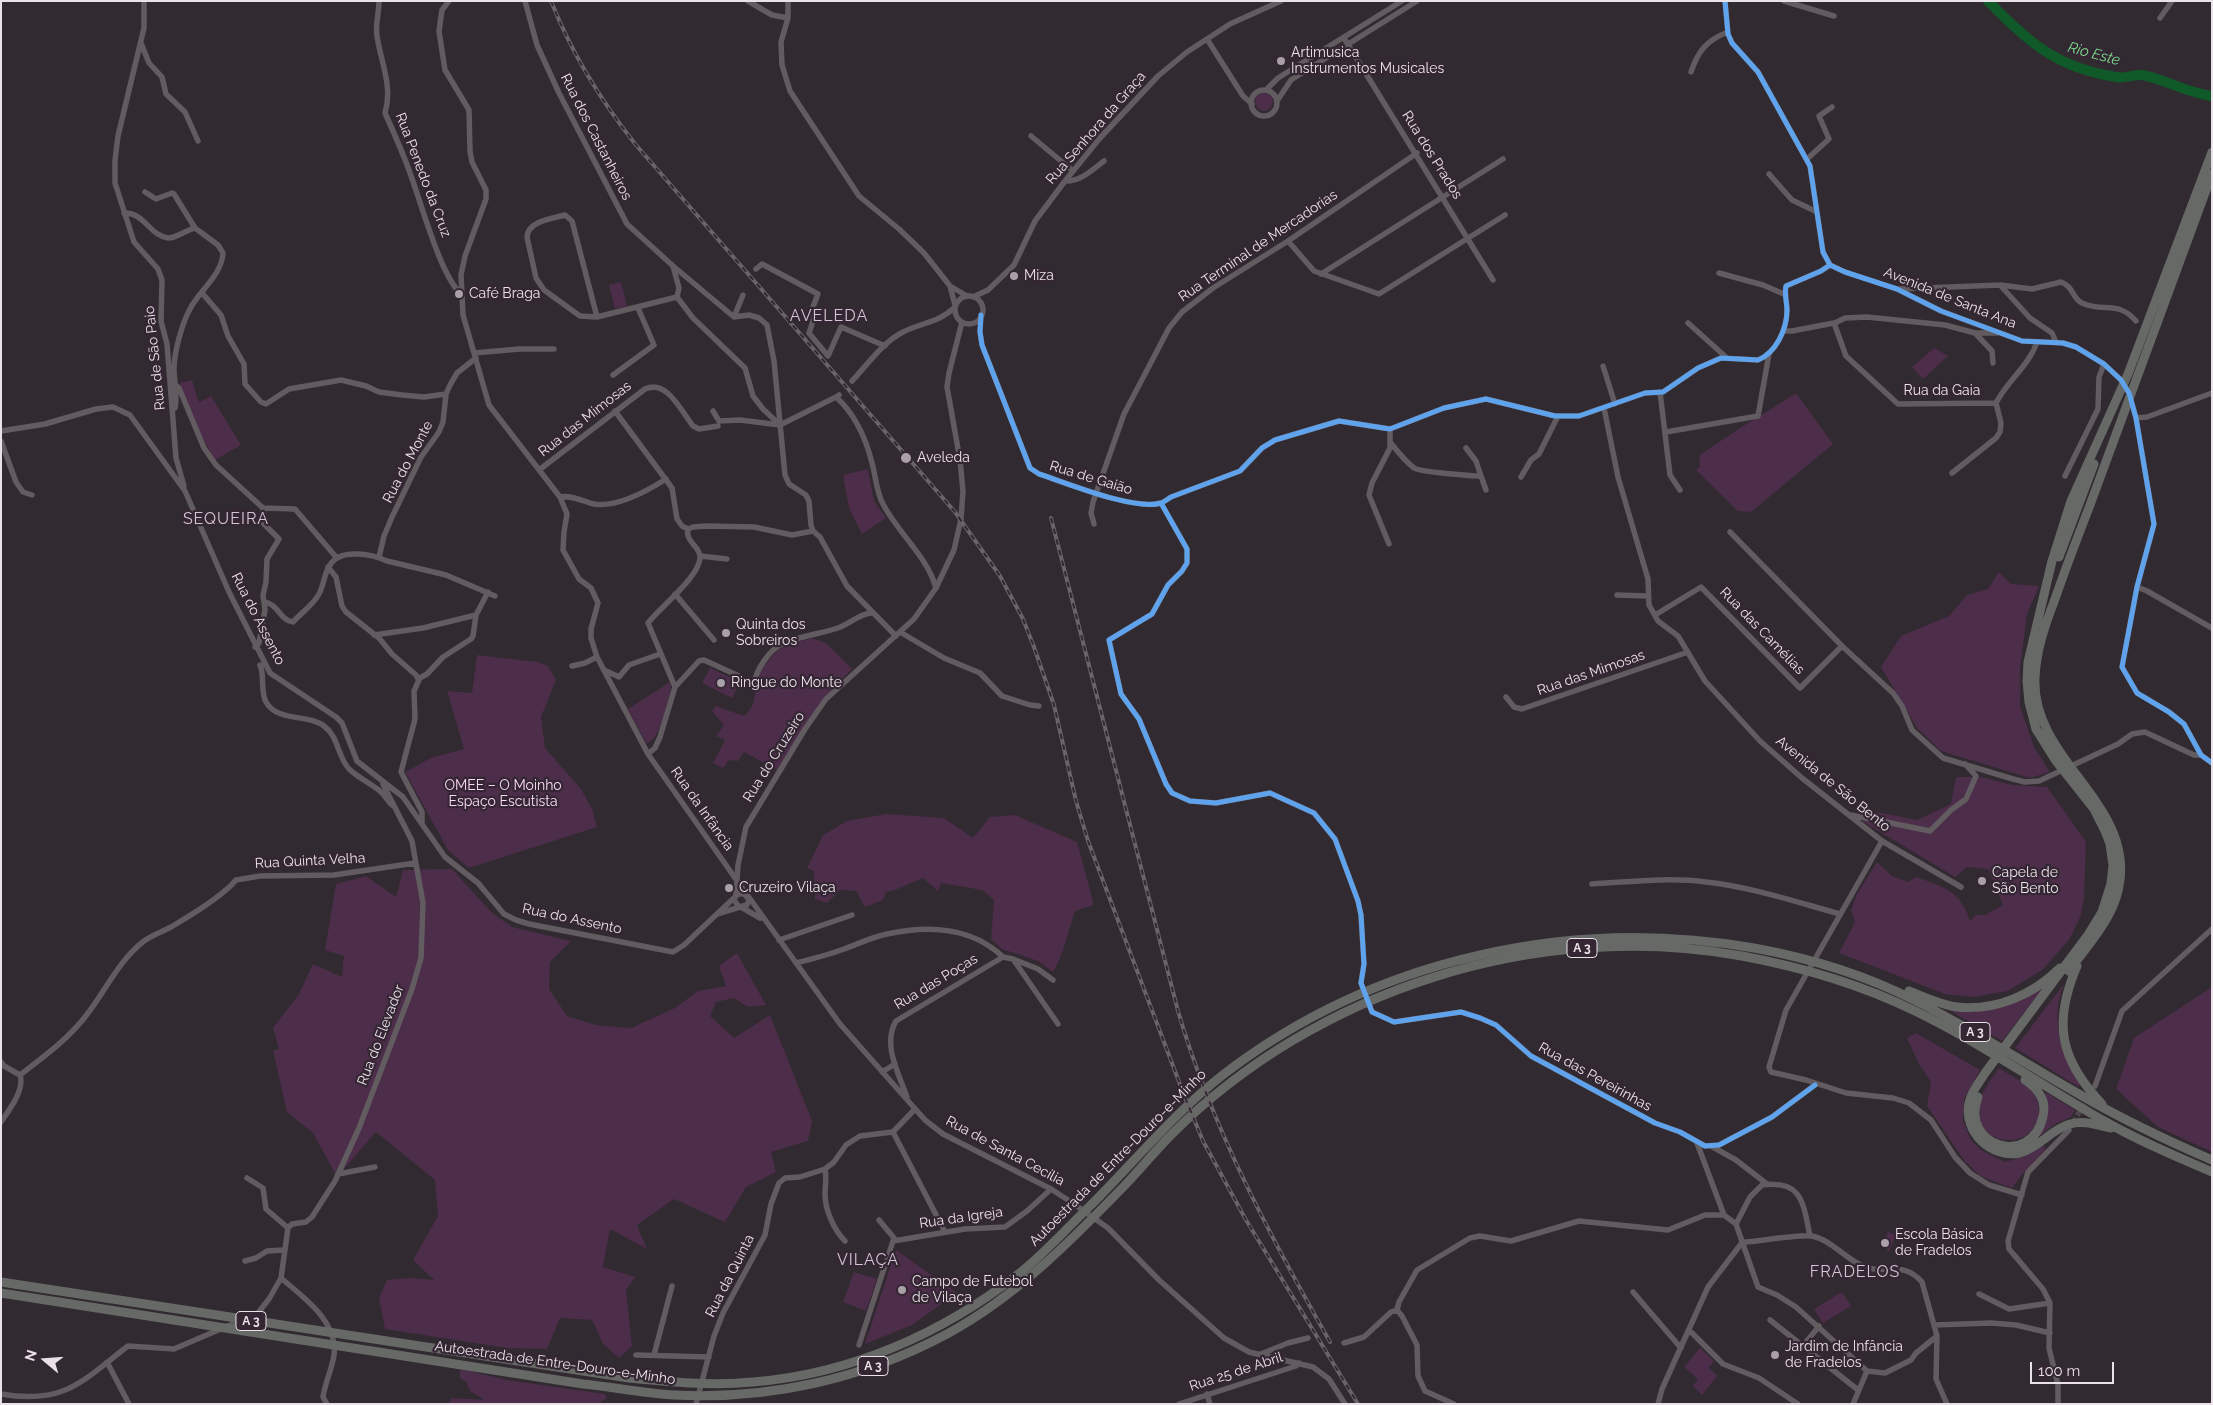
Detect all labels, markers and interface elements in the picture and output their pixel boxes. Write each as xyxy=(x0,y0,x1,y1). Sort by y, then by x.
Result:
water label: Rio Este xyxy=(2066,38,2122,70)
place label: Artimusica Instrumentos Musicales xyxy=(1291,45,1444,78)
marker: Artimusica Instrumentos Musicales xyxy=(1275,55,1287,67)
street label: Rua Senhora da Graça xyxy=(1043,68,1149,188)
street label: Rua dos Castanheiros xyxy=(557,71,635,203)
street label: Rua dos Prados xyxy=(1398,108,1466,202)
street label: Rua Penedo da Cruz xyxy=(392,110,454,240)
street label: Rua Terminal de Mercadorias xyxy=(1175,186,1341,306)
street label: Avenida de Santa Ana xyxy=(1881,264,2019,332)
place label: Miza xyxy=(1024,268,1054,284)
marker: Miza xyxy=(1008,270,1020,282)
place label: Café Braga xyxy=(469,286,540,302)
marker: Café Braga xyxy=(453,288,465,300)
street label: Rua de São Paio xyxy=(141,305,169,411)
district label: AVELEDA xyxy=(789,306,869,326)
street label: Rua das Mimosas xyxy=(535,378,635,460)
street label: Rua da Gaia xyxy=(1904,383,1980,399)
street label: Rua do Monte xyxy=(379,418,437,506)
place label: Aveleda xyxy=(917,450,970,466)
marker: Aveleda xyxy=(899,451,913,465)
street label: Rua de Gaião xyxy=(1048,457,1134,499)
district label: SEQUEIRA xyxy=(182,509,270,529)
street label: Rua do Assento xyxy=(228,570,288,668)
street label: Rua das Camélias xyxy=(1716,584,1808,678)
place label: Quinta dos Sobreiros xyxy=(736,617,806,650)
marker: Quinta dos Sobreiros xyxy=(720,627,732,639)
street label: Rua das Mimosas xyxy=(1535,647,1647,699)
place label: Ringue do Monte xyxy=(731,675,842,691)
marker: Ringue do Monte xyxy=(715,677,727,689)
street label: Rua do Cruzeiro xyxy=(740,709,808,805)
street label: Avenida de São Bento xyxy=(1772,733,1894,835)
street label: Rua da Infância xyxy=(667,764,737,854)
park label: OMEE – O Moinho Espaço Escutista xyxy=(444,778,562,810)
street label: Rua Quinta Velha xyxy=(254,850,366,872)
place label: Capela de São Bento xyxy=(1992,865,2059,898)
marker: Capela de São Bento xyxy=(1976,875,1988,887)
place label: Cruzeiro Vilaça xyxy=(739,880,836,896)
marker: Cruzeiro Vilaça xyxy=(723,882,735,894)
street label: Rua do Assento xyxy=(521,900,623,938)
road number: A 3 xyxy=(1567,938,1597,958)
street label: Rua das Poças xyxy=(891,951,981,1013)
street label: Rua do Elevador xyxy=(354,982,408,1088)
road number: A 3 xyxy=(1960,1022,1990,1042)
street label: Rua das Pereirinhas xyxy=(1536,1039,1654,1115)
street label: Autoestrada de Entre-Douro-e-Minho xyxy=(1026,1066,1210,1250)
street label: Rua de Santa Cecília xyxy=(943,1113,1067,1189)
street label: Rua da Igreja xyxy=(918,1204,1004,1232)
place label: Escola Básica de Fradelos xyxy=(1895,1227,1983,1260)
street label: Rua da Quinta xyxy=(702,1232,758,1320)
marker: Escola Básica de Fradelos xyxy=(1879,1237,1891,1249)
district label: VILAÇA xyxy=(836,1250,900,1270)
district label: FRADELOS xyxy=(1809,1262,1901,1282)
place label: Campo de Futebol de Vilaça xyxy=(912,1274,1033,1306)
marker: Campo de Futebol de Vilaça xyxy=(896,1284,908,1296)
road number: A 3 xyxy=(236,1312,266,1330)
north arrow xyxy=(20,1335,70,1385)
street label: Autoestrada de Entre-Douro-e-Minho xyxy=(434,1338,676,1388)
place label: Jardim de Infância de Fradelos xyxy=(1785,1339,1903,1371)
text: N xyxy=(21,1348,40,1363)
street label: Rua 25 de Abril xyxy=(1187,1349,1285,1395)
marker: Jardim de Infância de Fradelos xyxy=(1769,1349,1781,1361)
scale bar xyxy=(2033,1352,2117,1384)
road number: A 3 xyxy=(858,1356,888,1375)
text: 100 m xyxy=(2038,1362,2080,1380)

